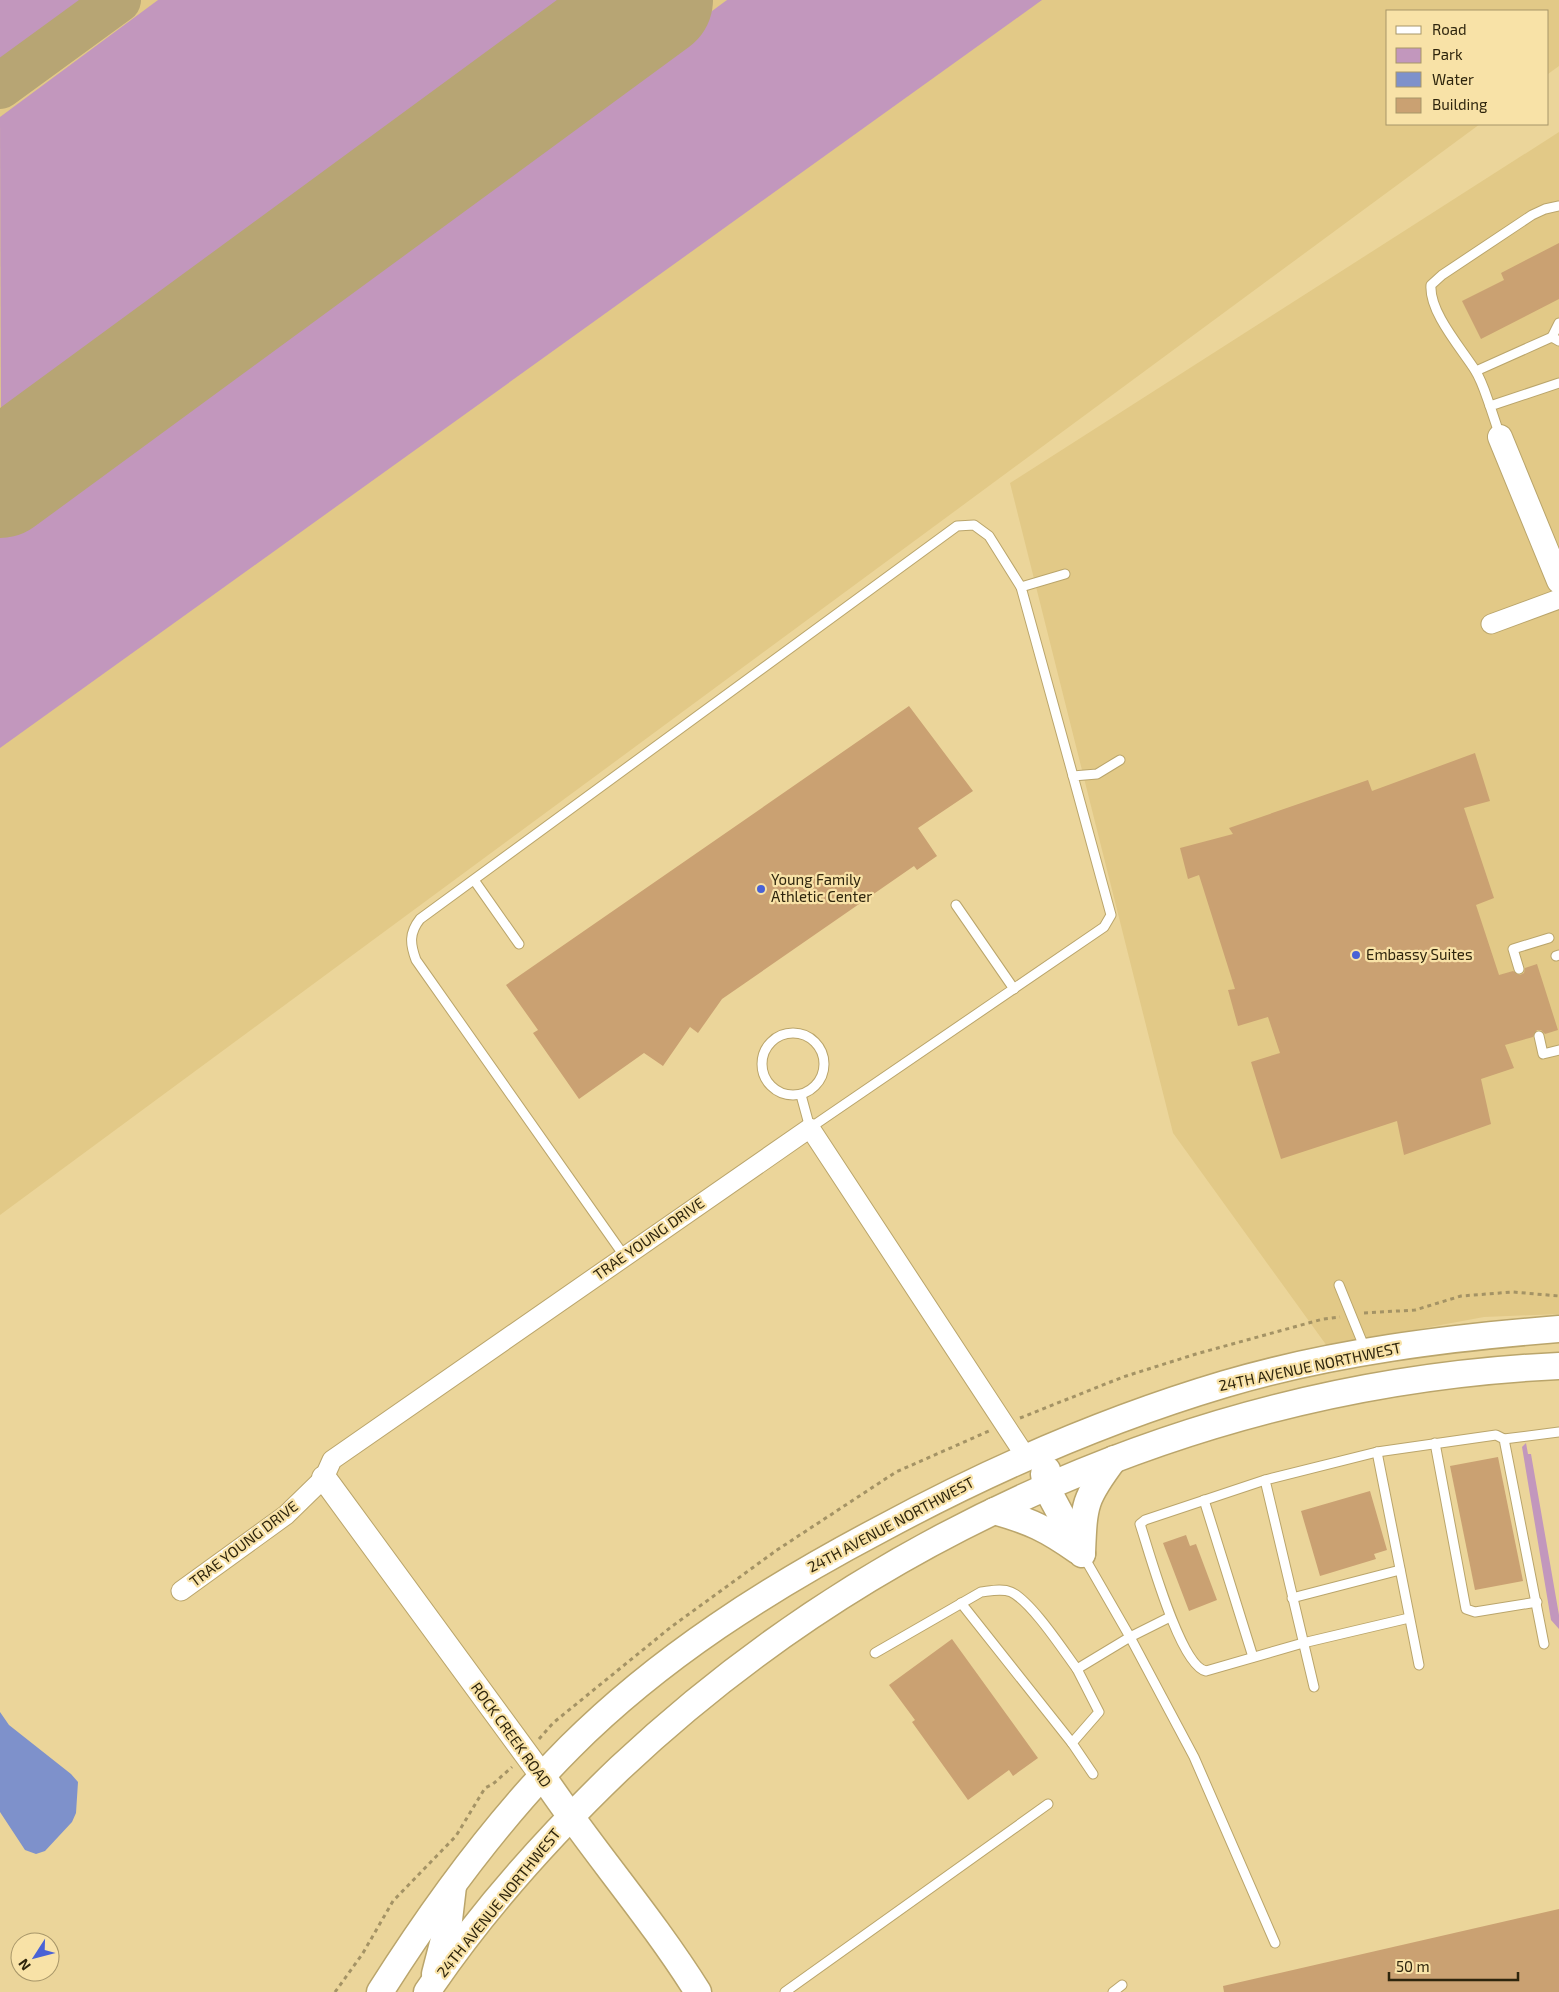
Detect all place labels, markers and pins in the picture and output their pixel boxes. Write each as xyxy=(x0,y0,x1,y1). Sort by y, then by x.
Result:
place label: Young Family Athletic Center xyxy=(771,870,872,905)
marker: Young Family Athletic Center xyxy=(755,883,767,895)
place label: Embassy Suites xyxy=(1366,945,1473,963)
marker: Embassy Suites xyxy=(1350,949,1362,961)

